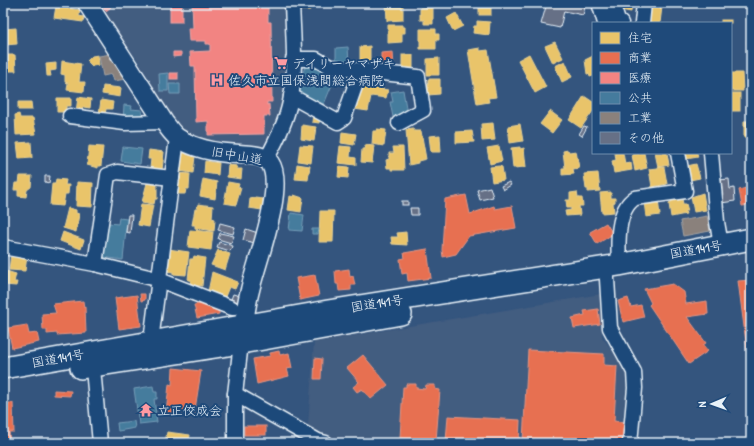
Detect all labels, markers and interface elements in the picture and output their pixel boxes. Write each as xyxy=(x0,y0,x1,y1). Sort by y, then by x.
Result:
legend xyxy=(592,22,732,154)
text: 住宅 xyxy=(628,29,652,46)
text: 商業 xyxy=(628,49,652,66)
place label: デイリーヤマザキ xyxy=(292,54,395,72)
supermarket icon: デイリーヤマザキ xyxy=(273,55,289,71)
text: 医療 xyxy=(628,69,652,86)
place label: 佐久市立国保浅間総合病院 xyxy=(228,71,384,89)
hospital icon: 佐久市立国保浅間総合病院 xyxy=(209,72,225,88)
text: 公共 xyxy=(628,89,652,106)
text: 工業 xyxy=(628,109,652,126)
text: その他 xyxy=(628,129,664,146)
street label: 旧中山道 xyxy=(210,142,264,168)
street label: 国道141号 xyxy=(668,236,724,262)
street label: 国道141号 xyxy=(349,290,405,316)
street label: 国道141号 xyxy=(30,345,86,371)
north arrow xyxy=(692,384,732,424)
place label: 立正佼成会 xyxy=(157,401,222,419)
text: N xyxy=(695,401,709,408)
temple icon: 立正佼成会 xyxy=(138,402,154,418)

